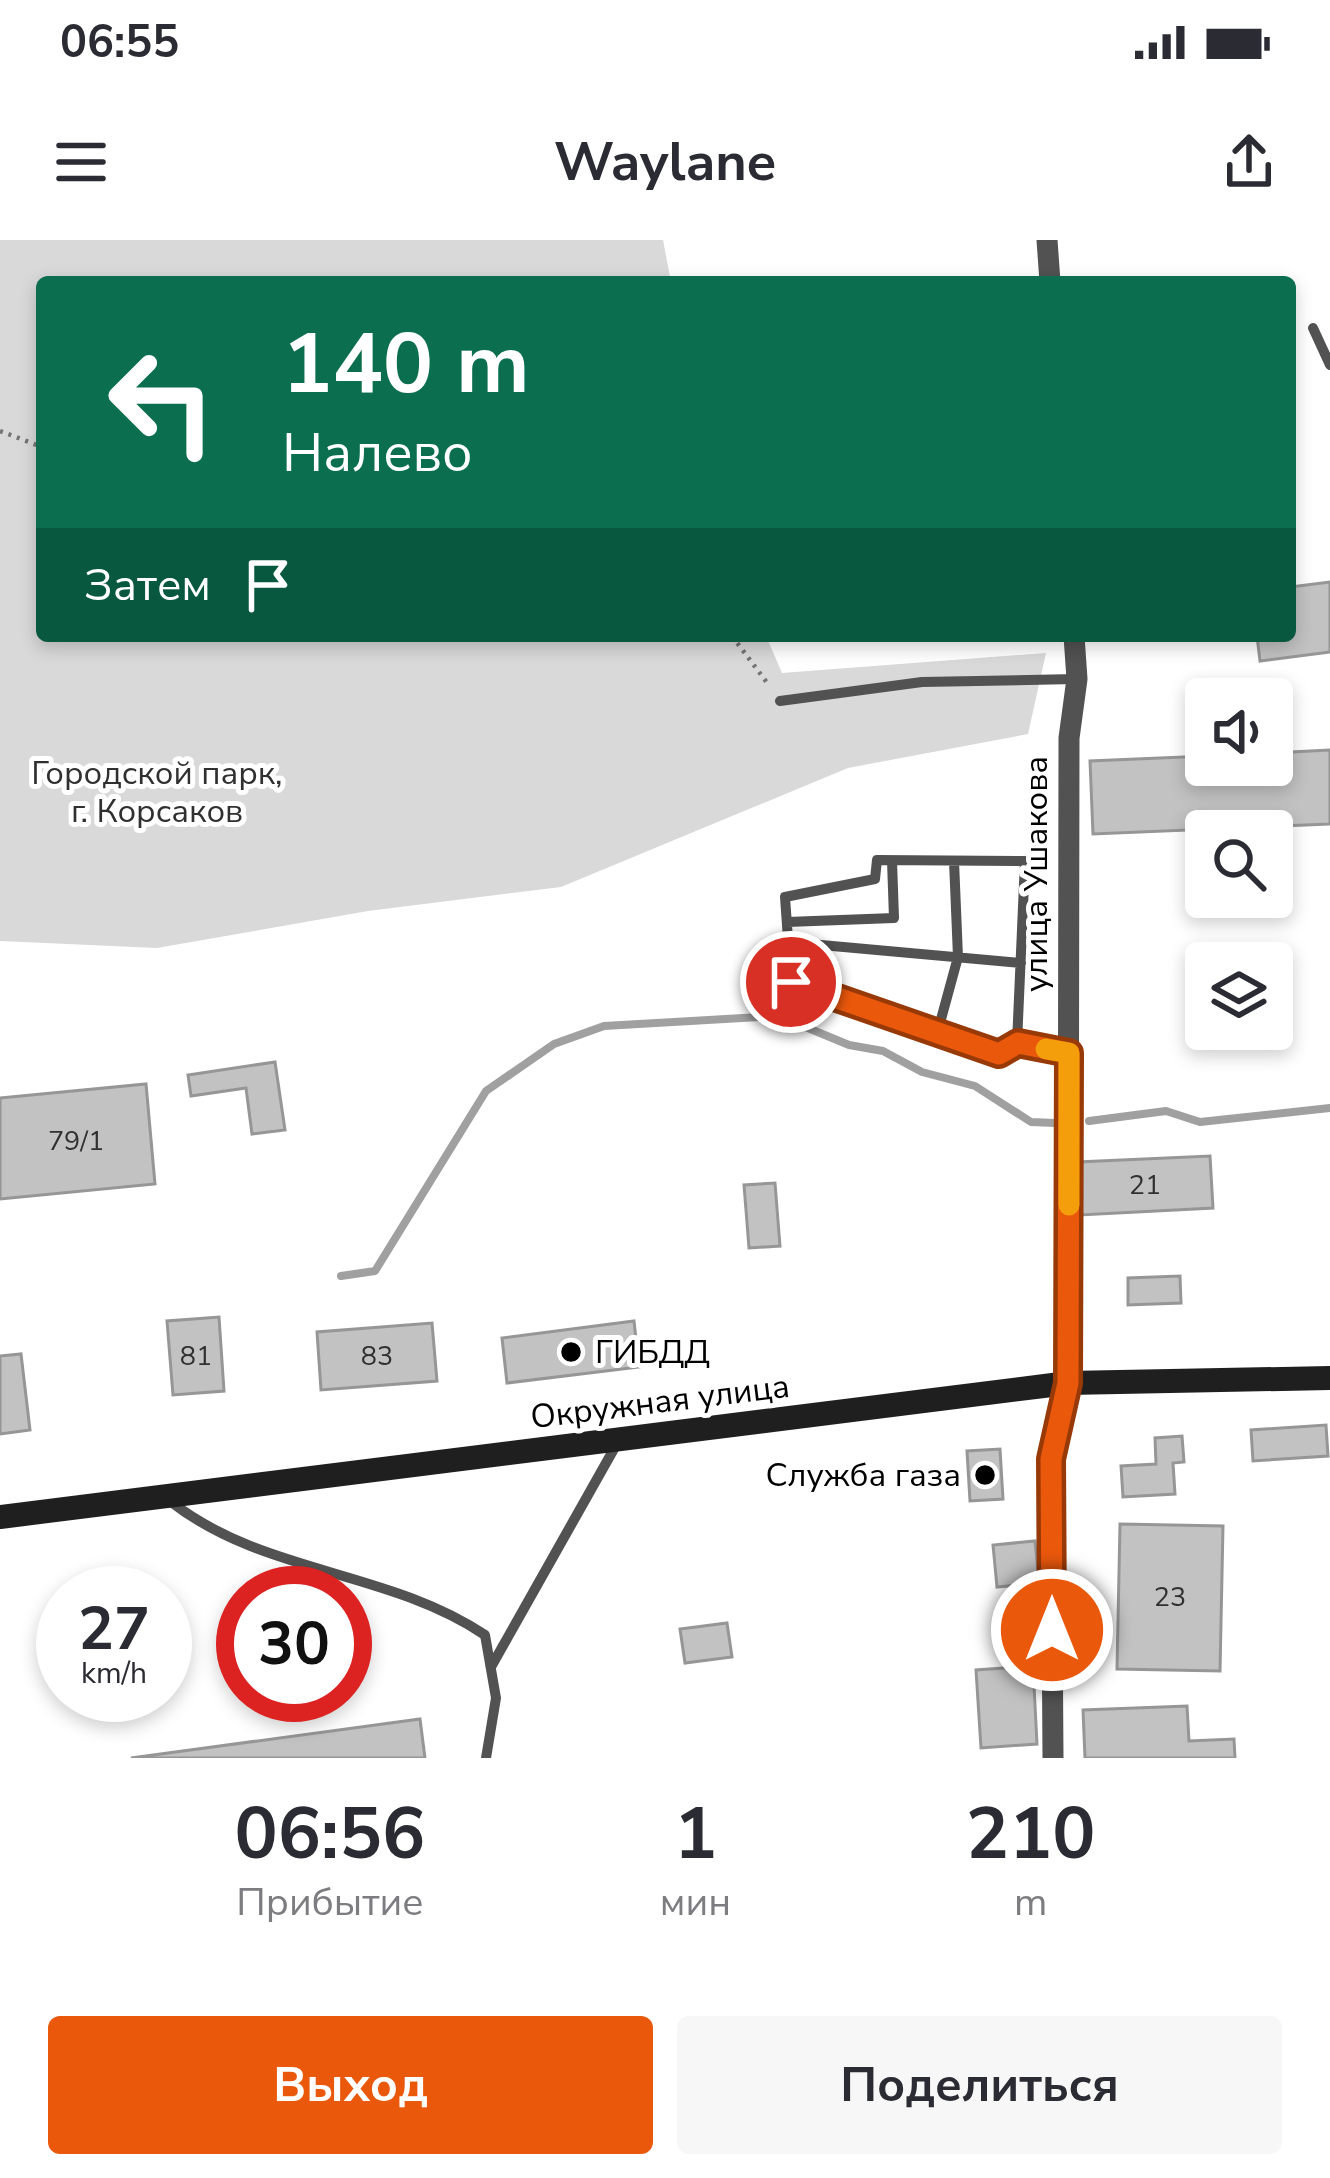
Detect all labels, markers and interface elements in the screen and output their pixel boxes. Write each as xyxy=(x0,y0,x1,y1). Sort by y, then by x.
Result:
text: 06:55 xyxy=(60,12,179,73)
text: Waylane xyxy=(554,125,776,199)
icon: menu xyxy=(48,129,114,195)
icon: share xyxy=(1216,129,1282,195)
text: 140 m xyxy=(282,307,530,422)
icon: left xyxy=(84,324,240,480)
text: Налево xyxy=(282,416,473,490)
icon: arrive xyxy=(235,552,301,618)
text: Затем xyxy=(84,555,211,616)
map controls xyxy=(1185,678,1293,1050)
button: sound xyxy=(1185,678,1293,786)
park label: Городской парк, г. Корсаков xyxy=(31,751,283,834)
street label: улица Ушакова xyxy=(1014,756,1059,992)
button: search xyxy=(1185,810,1293,918)
pin xyxy=(740,931,842,1033)
button: layers xyxy=(1185,942,1293,1050)
icon: arrive xyxy=(758,949,824,1015)
house number: 79/1 xyxy=(48,1123,104,1160)
house number: 21 xyxy=(1129,1167,1161,1204)
place label: ГИБДД xyxy=(595,1330,710,1375)
house number: 81 xyxy=(180,1338,212,1375)
house number: 83 xyxy=(361,1338,393,1375)
marker: ГИБДД xyxy=(558,1339,584,1365)
street label: Окружная улица xyxy=(528,1364,792,1440)
place label: Служба газа xyxy=(765,1453,961,1498)
marker: Служба газа xyxy=(972,1462,998,1488)
speed limit sign: 30 xyxy=(216,1566,372,1722)
position arrow xyxy=(989,1567,1115,1693)
house number: 23 xyxy=(1154,1579,1186,1616)
text: 27 xyxy=(78,1588,150,1670)
text: km/h xyxy=(81,1653,147,1694)
text: 06:56 xyxy=(235,1785,425,1883)
text: 1 xyxy=(674,1785,717,1883)
text: 210 xyxy=(966,1785,1095,1883)
text: Прибытие xyxy=(236,1876,423,1929)
text: мин xyxy=(660,1876,731,1929)
text: m xyxy=(1014,1876,1047,1929)
button: Выход xyxy=(48,2016,653,2154)
button: Поделиться xyxy=(677,2016,1282,2154)

